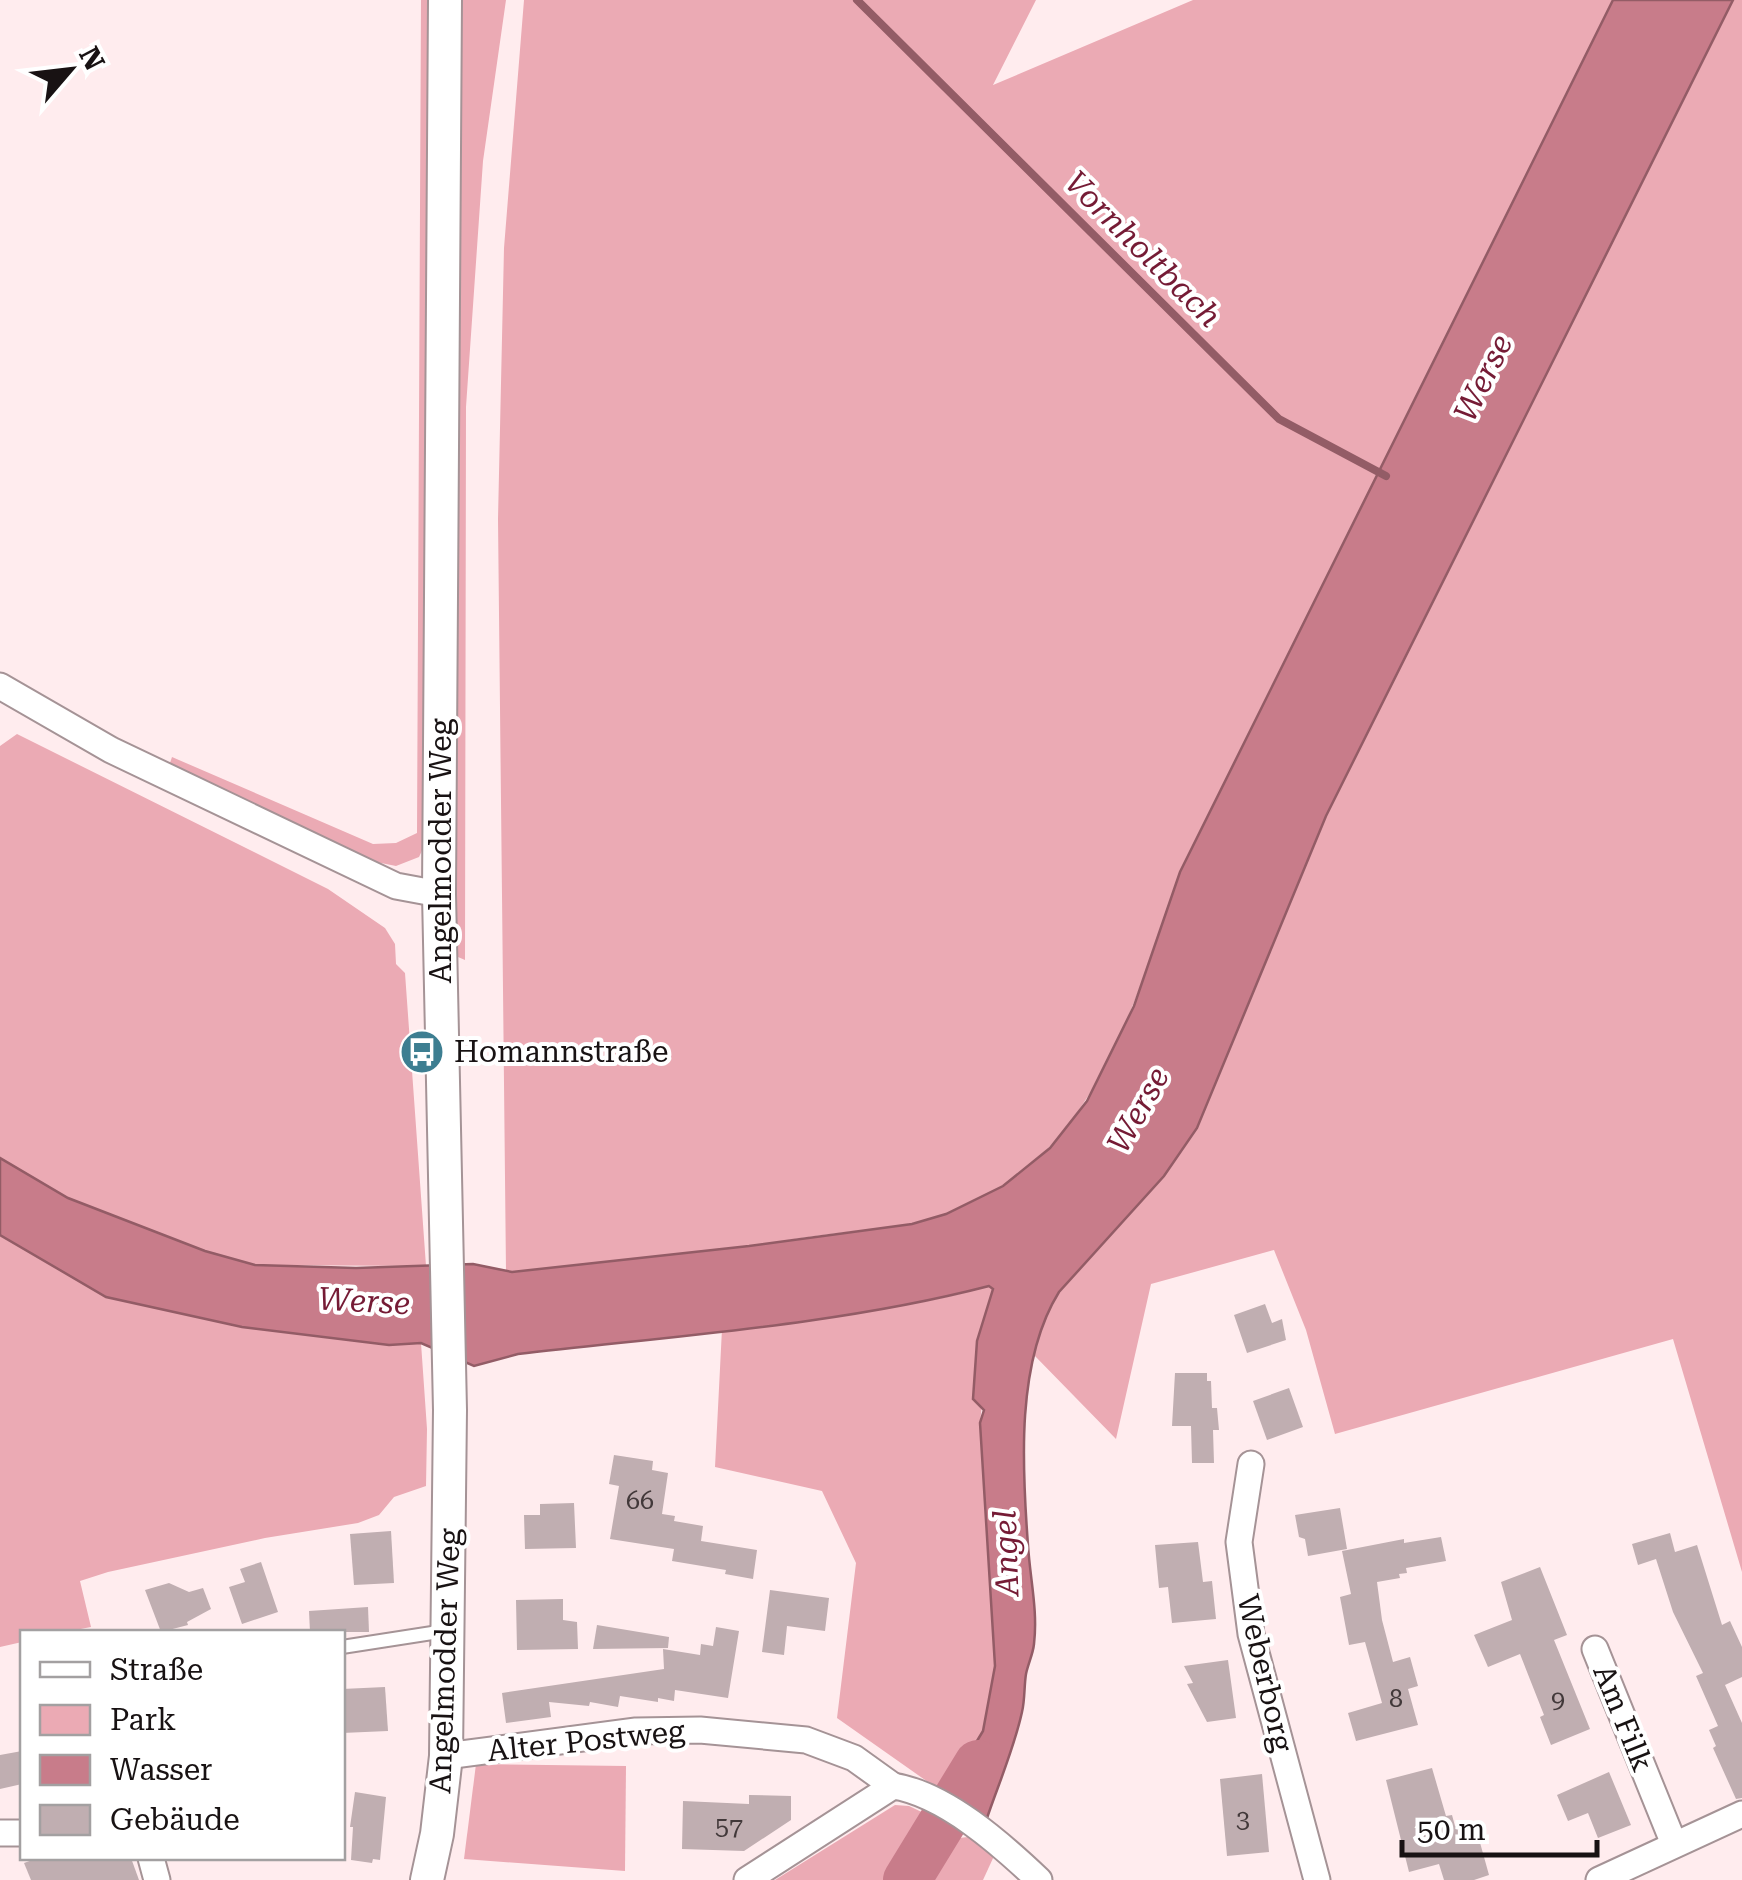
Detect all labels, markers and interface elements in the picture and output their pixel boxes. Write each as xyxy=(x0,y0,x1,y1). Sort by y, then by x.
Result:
north arrow xyxy=(20,20,120,120)
text: N xyxy=(72,41,111,76)
water label: Vornholtbach xyxy=(1057,163,1229,335)
water label: Werse xyxy=(1446,328,1520,428)
street label: Angelmodder Weg xyxy=(423,718,458,984)
bus stop icon: Homannstraße xyxy=(399,1029,445,1075)
place label: Homannstraße xyxy=(454,1034,668,1069)
water label: Werse xyxy=(1099,1061,1177,1159)
water label: Werse xyxy=(317,1280,411,1322)
house number: 66 xyxy=(626,1486,654,1515)
water label: Angel xyxy=(986,1510,1027,1598)
street label: Angelmodder Weg xyxy=(422,1528,467,1794)
street label: Weberborg xyxy=(1230,1591,1301,1755)
legend xyxy=(20,1630,345,1860)
text: Straße xyxy=(110,1652,203,1687)
street label: Am Filk xyxy=(1586,1659,1661,1776)
house number: 8 xyxy=(1389,1684,1403,1713)
house number: 9 xyxy=(1551,1685,1565,1714)
text: Park xyxy=(110,1702,176,1737)
street label: Alter Postweg xyxy=(485,1713,686,1768)
text: Wasser xyxy=(110,1752,212,1787)
scale bar xyxy=(1402,1795,1597,1857)
text: Gebäude xyxy=(110,1802,240,1837)
house number: 3 xyxy=(1236,1805,1250,1834)
house number: 57 xyxy=(715,1812,743,1841)
text: 50 m xyxy=(1417,1812,1486,1847)

